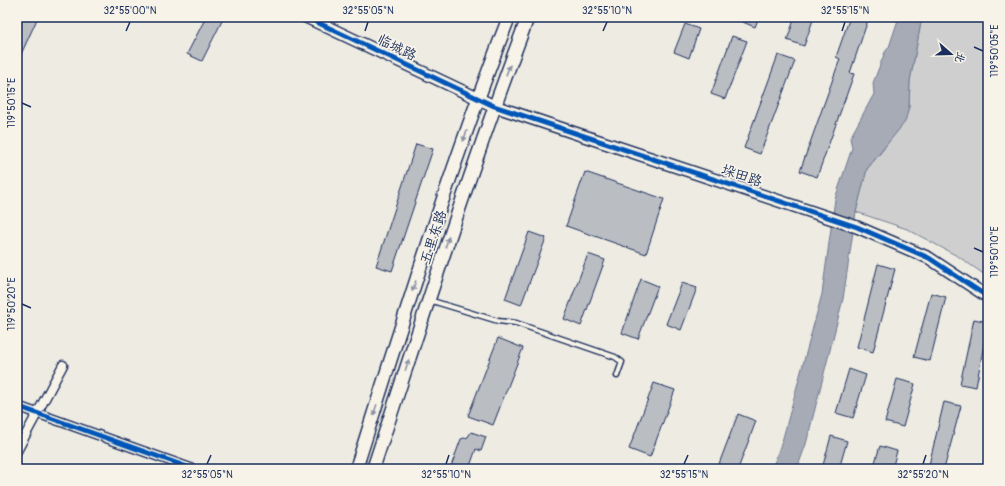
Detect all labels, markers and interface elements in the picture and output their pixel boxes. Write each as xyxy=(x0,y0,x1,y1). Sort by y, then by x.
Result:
text: 32°55'00"N xyxy=(104,5,157,17)
text: 32°55'05"N xyxy=(342,5,394,17)
text: 32°55'10"N xyxy=(582,5,632,17)
text: 32°55'15"N xyxy=(821,5,869,17)
text: 119°50'05"E xyxy=(989,24,1001,78)
street label: 临城路 xyxy=(374,31,419,64)
north arrow xyxy=(931,34,971,74)
text: 北 xyxy=(952,50,968,65)
one-way arrow xyxy=(505,63,511,75)
text: 119°50'15"E xyxy=(6,78,18,128)
one-way arrow xyxy=(461,131,467,143)
street label: 垛田路 xyxy=(719,161,764,190)
street label: 五里东路 xyxy=(417,208,450,266)
text: 119°50'10"E xyxy=(989,226,1001,278)
one-way arrow xyxy=(445,235,451,247)
text: 119°50'20"E xyxy=(6,277,18,331)
one-way arrow xyxy=(411,280,417,292)
one-way arrow xyxy=(404,359,410,371)
one-way arrow xyxy=(372,404,378,416)
text: 32°55'05"N xyxy=(181,469,233,481)
text: 32°55'10"N xyxy=(421,469,471,481)
text: 32°55'15"N xyxy=(660,469,708,481)
text: 32°55'20"N xyxy=(897,469,949,481)

